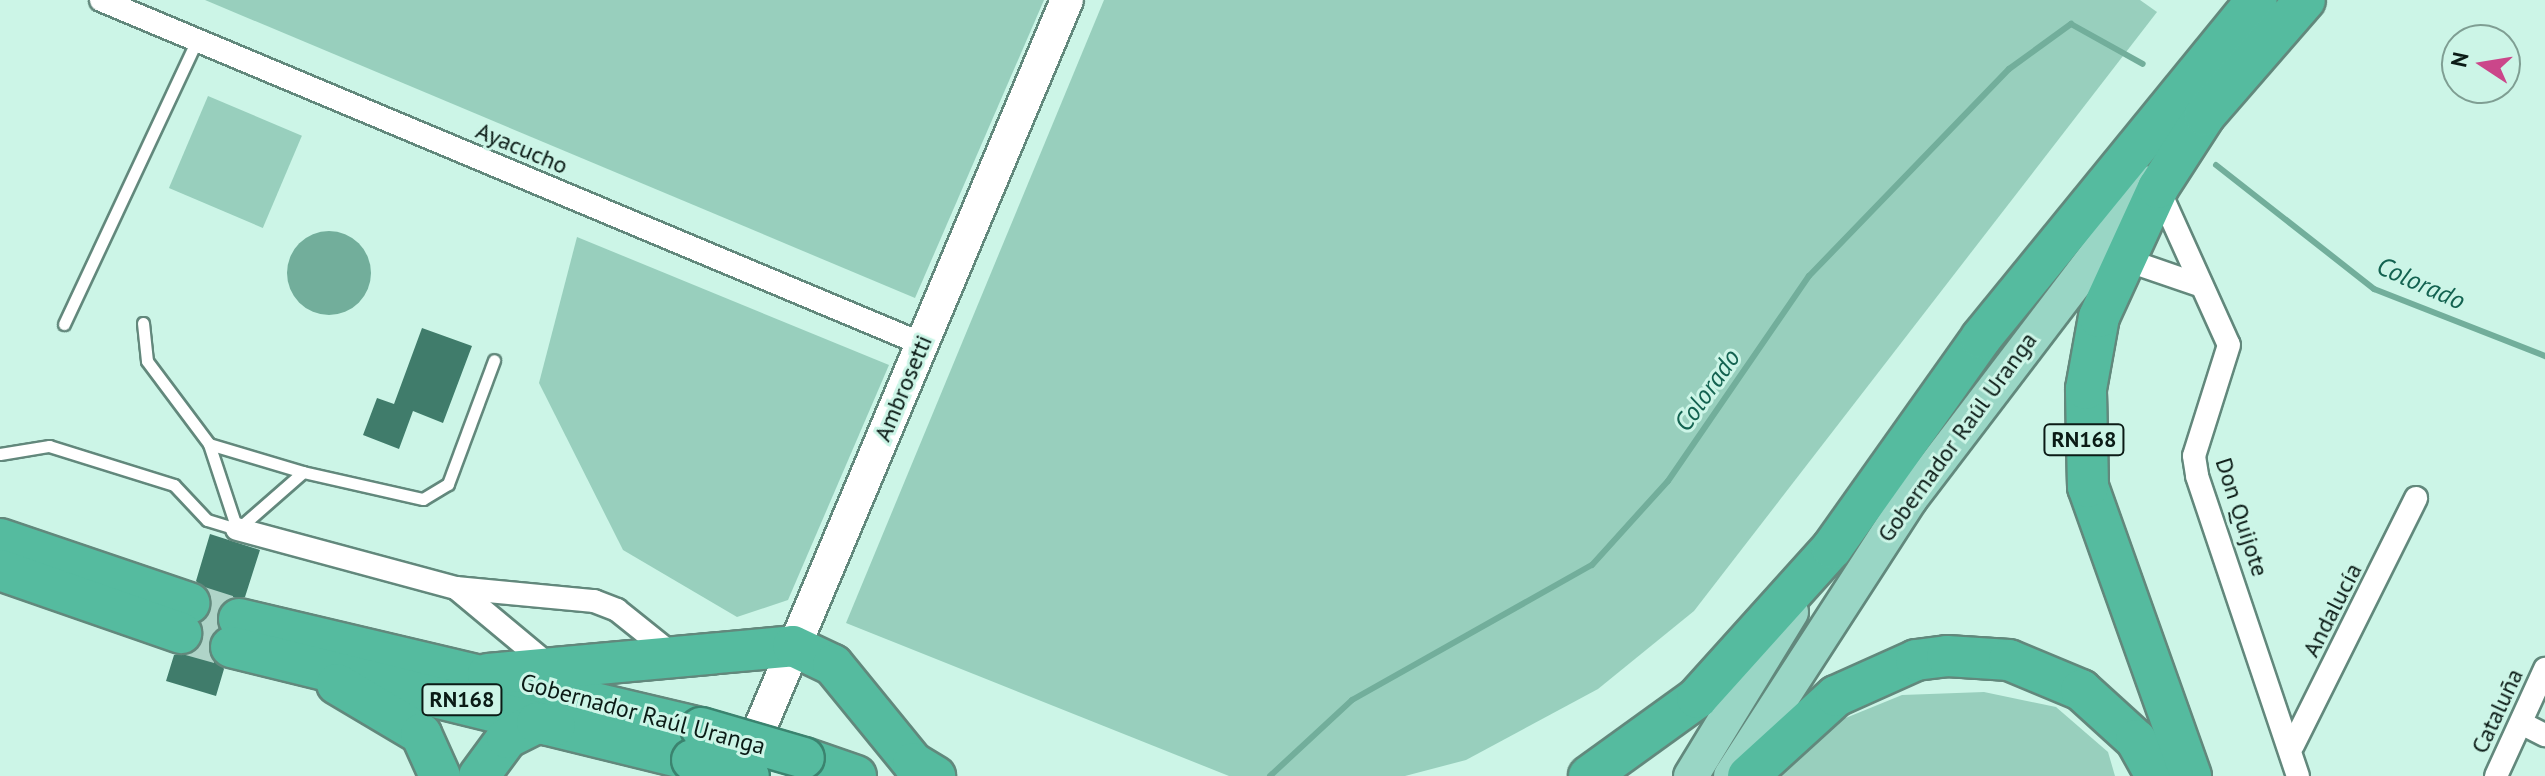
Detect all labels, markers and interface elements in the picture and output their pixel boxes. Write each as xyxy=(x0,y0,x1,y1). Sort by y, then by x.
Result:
north arrow xyxy=(2441,24,2521,104)
text: N xyxy=(2444,49,2475,69)
street label: Ayacucho xyxy=(472,116,572,180)
water label: Colorado xyxy=(2372,250,2470,316)
street label: Gobernador Raúl Uranga xyxy=(1871,327,2043,547)
street label: Ambrosetti xyxy=(868,331,938,445)
water label: Colorado xyxy=(1667,343,1747,437)
road number: RN168 xyxy=(2042,422,2126,458)
street label: Don Quijote xyxy=(2209,454,2275,580)
street label: Andalucía xyxy=(2296,558,2368,662)
street label: Cataluña xyxy=(2465,664,2529,758)
street label: Gobernador Raúl Uranga xyxy=(517,667,769,761)
road number: RN168 xyxy=(420,682,504,718)

